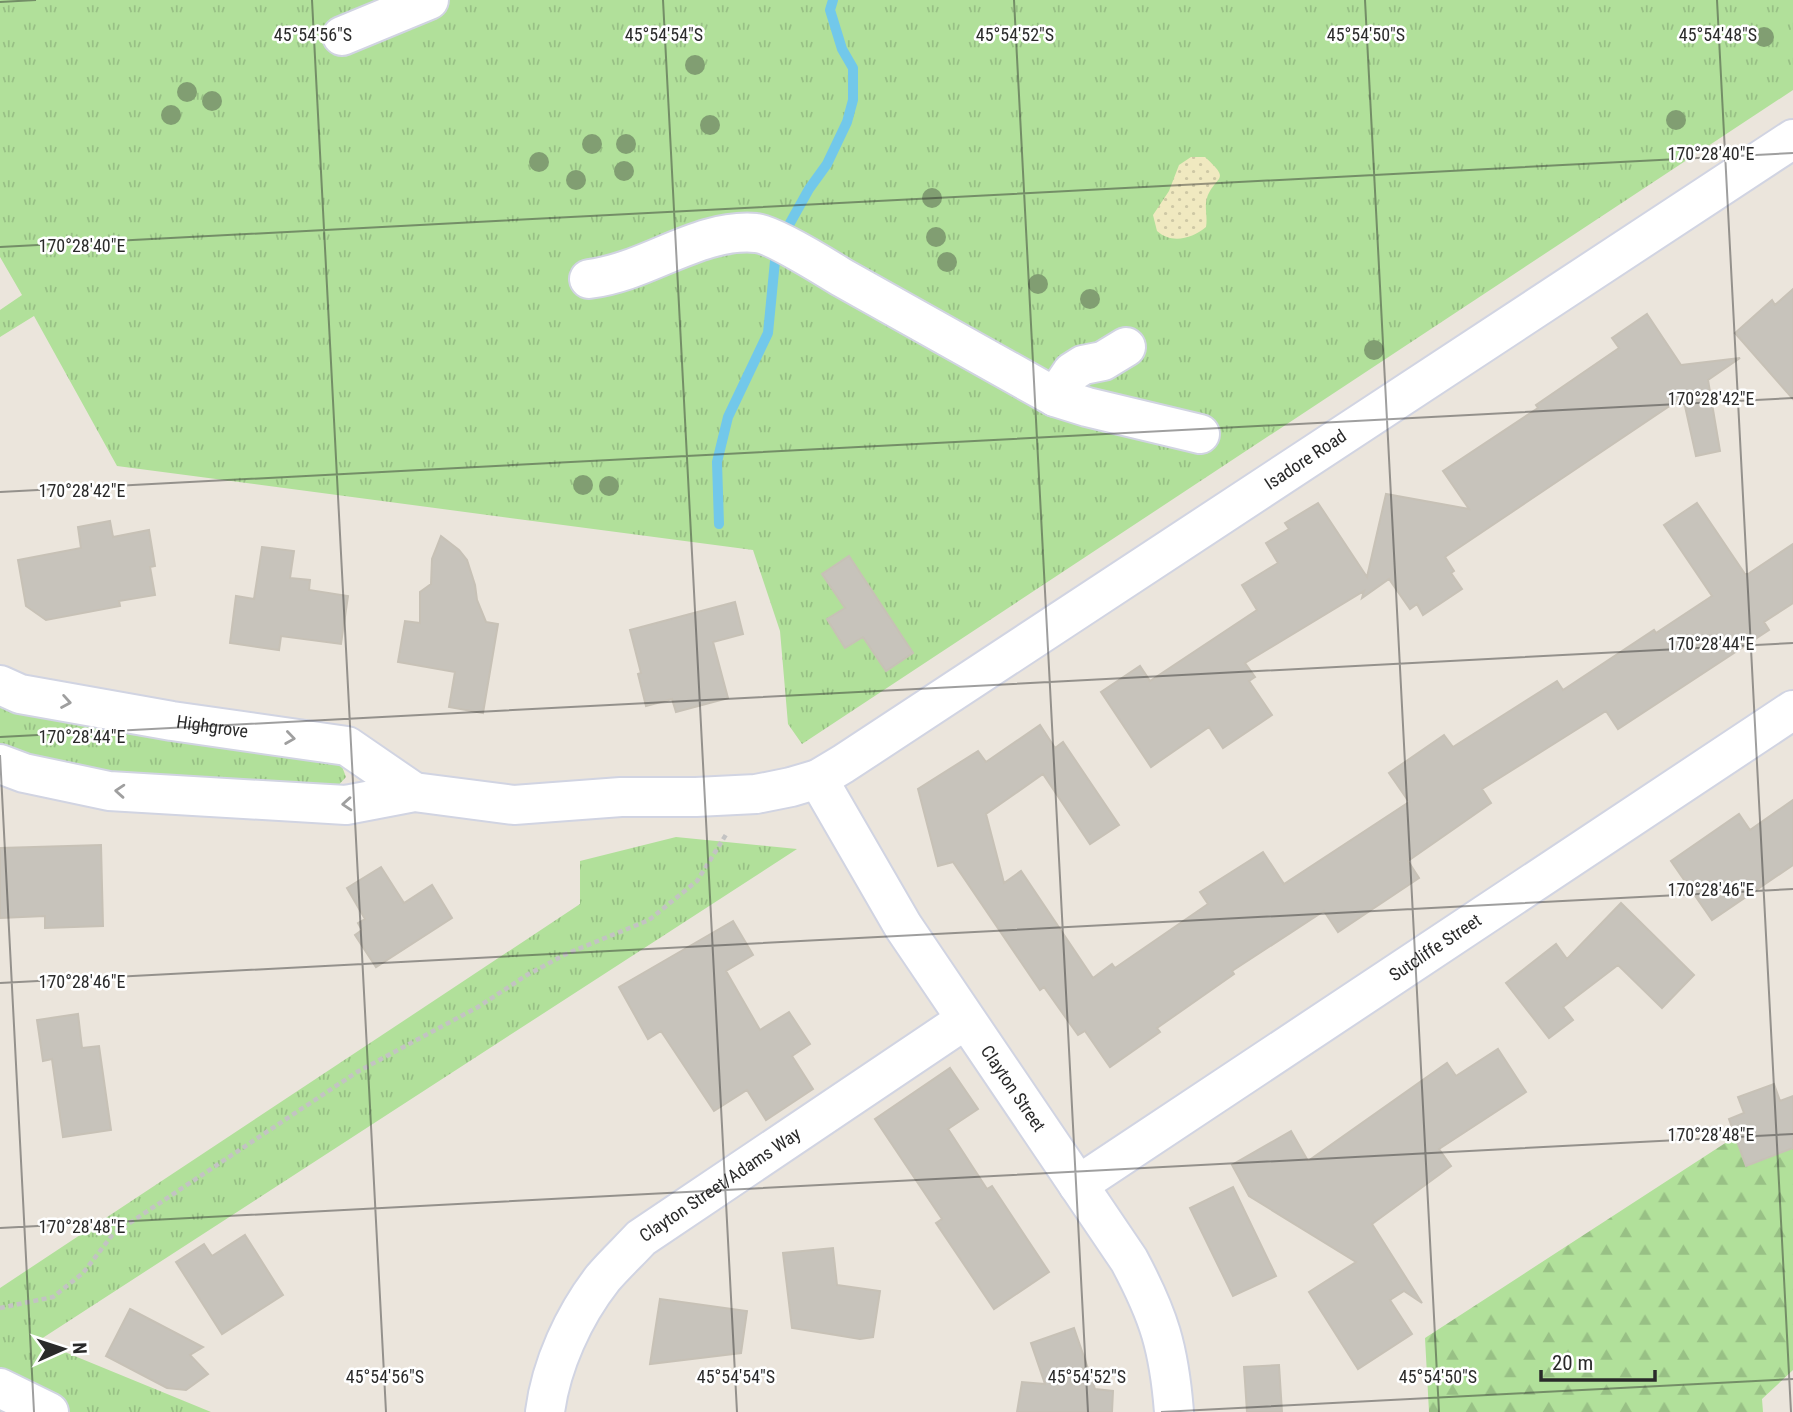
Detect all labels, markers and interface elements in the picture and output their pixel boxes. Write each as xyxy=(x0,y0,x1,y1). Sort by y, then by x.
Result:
text: 45°54'56"S xyxy=(274,24,352,45)
text: 45°54'54"S xyxy=(625,24,703,45)
text: 45°54'52"S xyxy=(976,24,1054,45)
text: 45°54'50"S xyxy=(1327,24,1405,45)
text: 45°54'48"S xyxy=(1679,24,1757,45)
text: 170°28'40"E xyxy=(1668,143,1754,164)
text: 170°28'40"E xyxy=(39,235,125,256)
text: 170°28'42"E xyxy=(1668,388,1754,409)
street label: Isadore Road xyxy=(1260,425,1350,494)
text: 170°28'42"E xyxy=(39,480,125,501)
text: 170°28'44"E xyxy=(1668,633,1754,654)
one-way arrow xyxy=(60,694,72,709)
street label: Highgrove xyxy=(175,711,249,742)
text: 170°28'44"E xyxy=(39,726,125,747)
one-way arrow xyxy=(285,730,296,745)
one-way arrow xyxy=(114,784,125,799)
one-way arrow xyxy=(341,796,352,811)
text: 170°28'46"E xyxy=(1668,879,1754,900)
street label: Sutcliffe Street xyxy=(1385,909,1485,985)
text: 170°28'46"E xyxy=(39,971,125,992)
street label: Clayton Street xyxy=(977,1041,1050,1135)
street label: Clayton Street/Adams Way xyxy=(635,1123,805,1246)
text: 170°28'48"E xyxy=(1668,1124,1754,1145)
text: 170°28'48"E xyxy=(39,1216,125,1237)
north arrow xyxy=(28,1314,98,1384)
scale bar xyxy=(1541,1338,1655,1382)
text: N xyxy=(68,1342,91,1355)
text: 20 m xyxy=(1552,1351,1593,1375)
text: 45°54'56"S xyxy=(346,1366,424,1387)
text: 45°54'54"S xyxy=(697,1366,775,1387)
text: 45°54'52"S xyxy=(1048,1366,1126,1387)
text: 45°54'50"S xyxy=(1399,1366,1477,1387)

